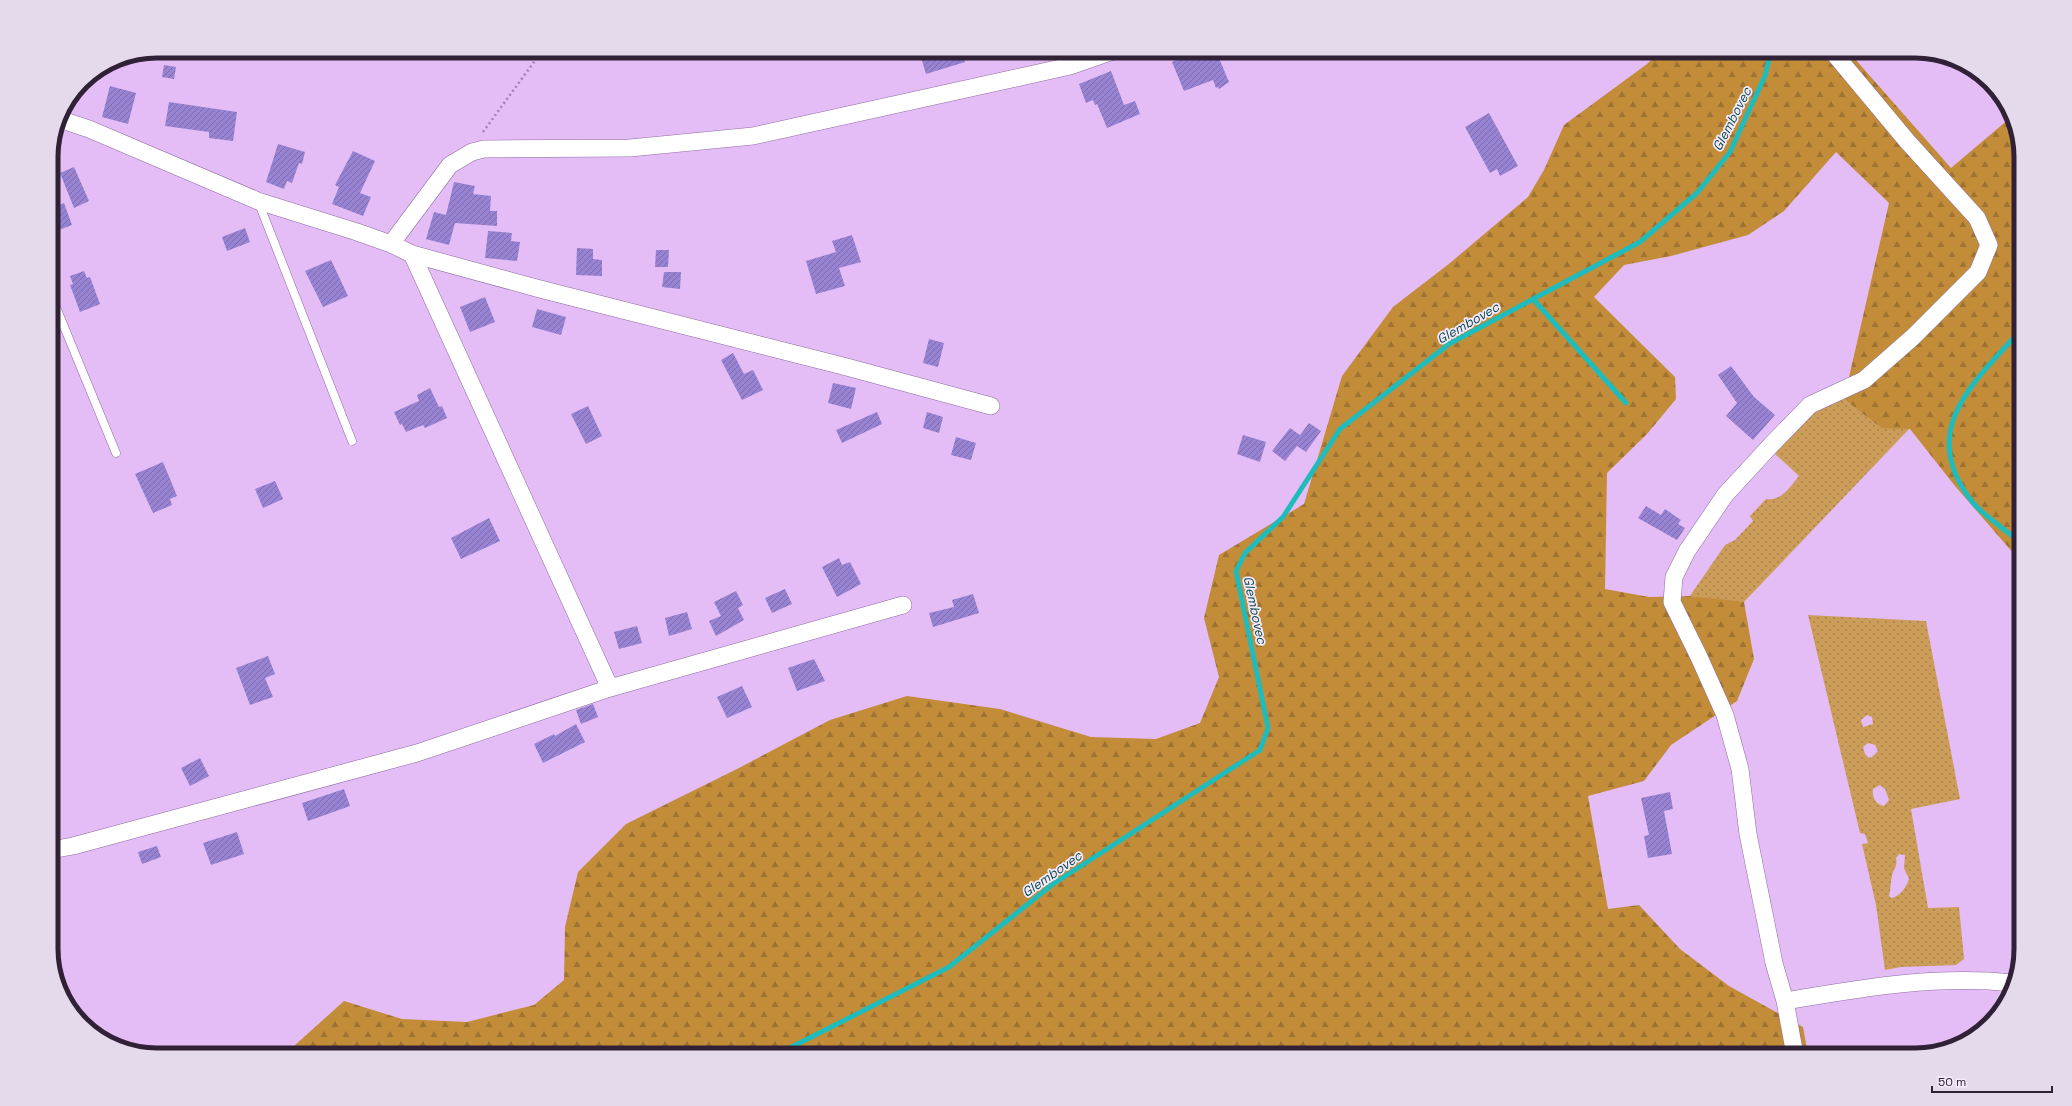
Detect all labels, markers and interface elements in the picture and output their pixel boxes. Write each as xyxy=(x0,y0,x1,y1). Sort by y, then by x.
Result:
water label: Glembovec xyxy=(1709,83,1756,154)
water label: Glembovec xyxy=(1434,298,1503,348)
water label: Glembovec xyxy=(1240,574,1271,647)
water label: Glembovec xyxy=(1019,847,1086,901)
scale bar xyxy=(1932,1068,2052,1094)
text: 50 m xyxy=(1938,1074,1966,1090)

